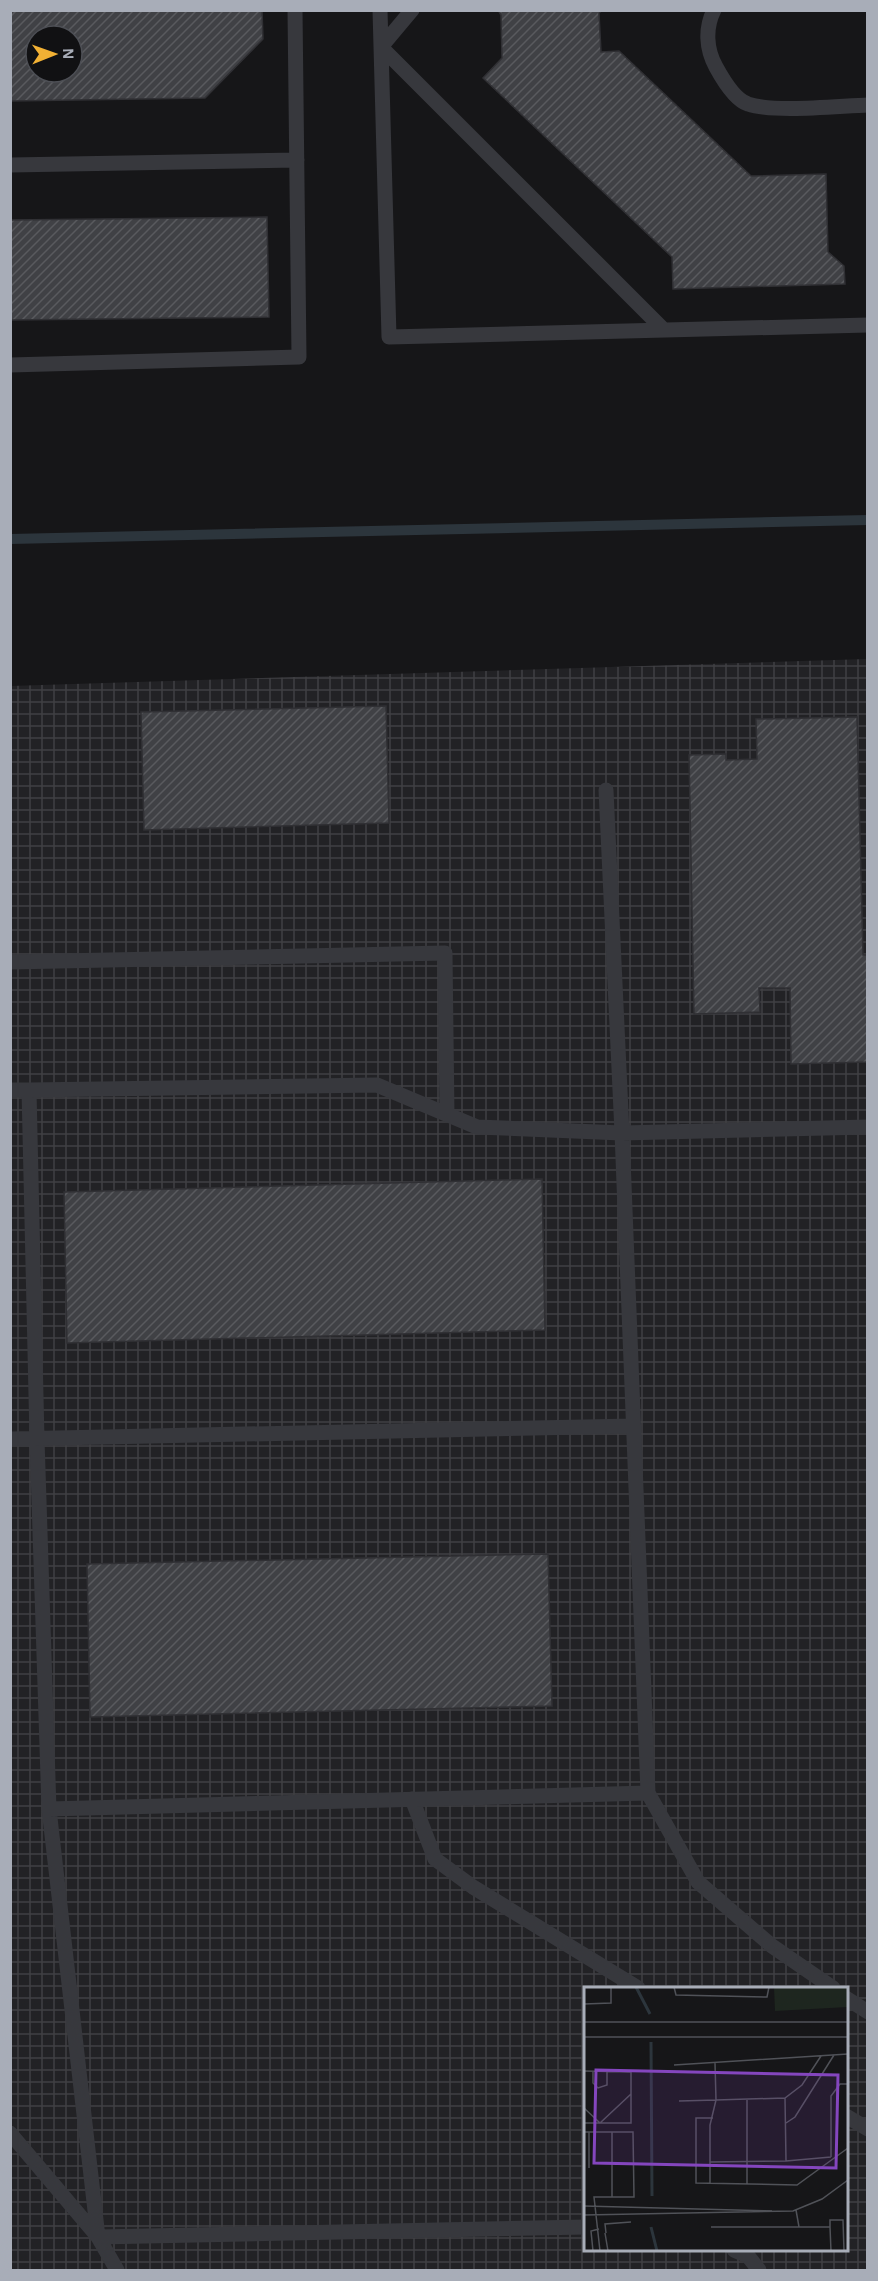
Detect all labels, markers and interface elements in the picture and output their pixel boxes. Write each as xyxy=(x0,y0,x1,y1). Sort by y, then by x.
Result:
north arrow xyxy=(24,24,84,84)
text: N xyxy=(60,48,76,59)
inset map xyxy=(584,1987,848,2251)

